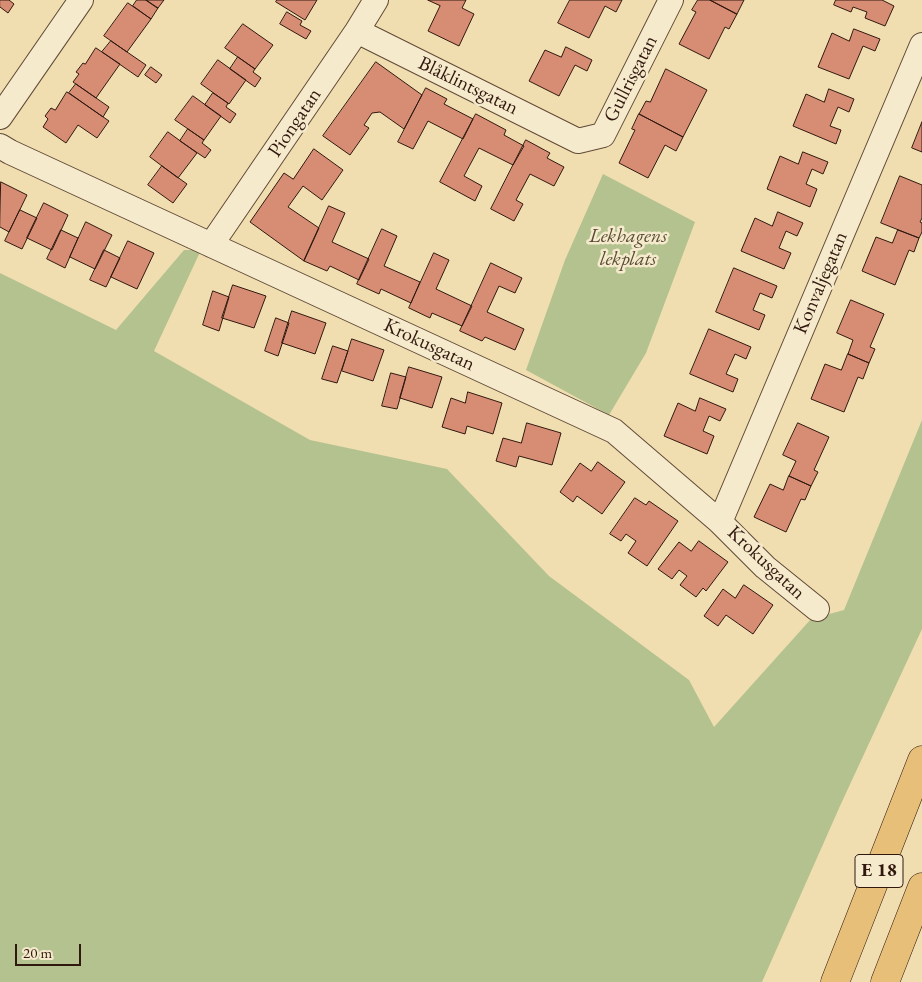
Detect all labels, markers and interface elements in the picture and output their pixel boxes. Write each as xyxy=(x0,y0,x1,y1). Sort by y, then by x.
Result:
street label: Gullrisgatan xyxy=(599,32,663,126)
street label: Blåklintsgatan xyxy=(414,51,522,121)
street label: Piongatan xyxy=(263,84,327,162)
park label: Lekhagens lekplats xyxy=(589,225,667,272)
street label: Konvaljegatan xyxy=(789,228,853,338)
street label: Krokusgatan xyxy=(380,313,478,377)
street label: Krokusgatan xyxy=(722,521,810,605)
road number: E 18 xyxy=(855,854,903,888)
scale bar xyxy=(18,934,84,966)
text: 20 m xyxy=(23,943,52,962)

